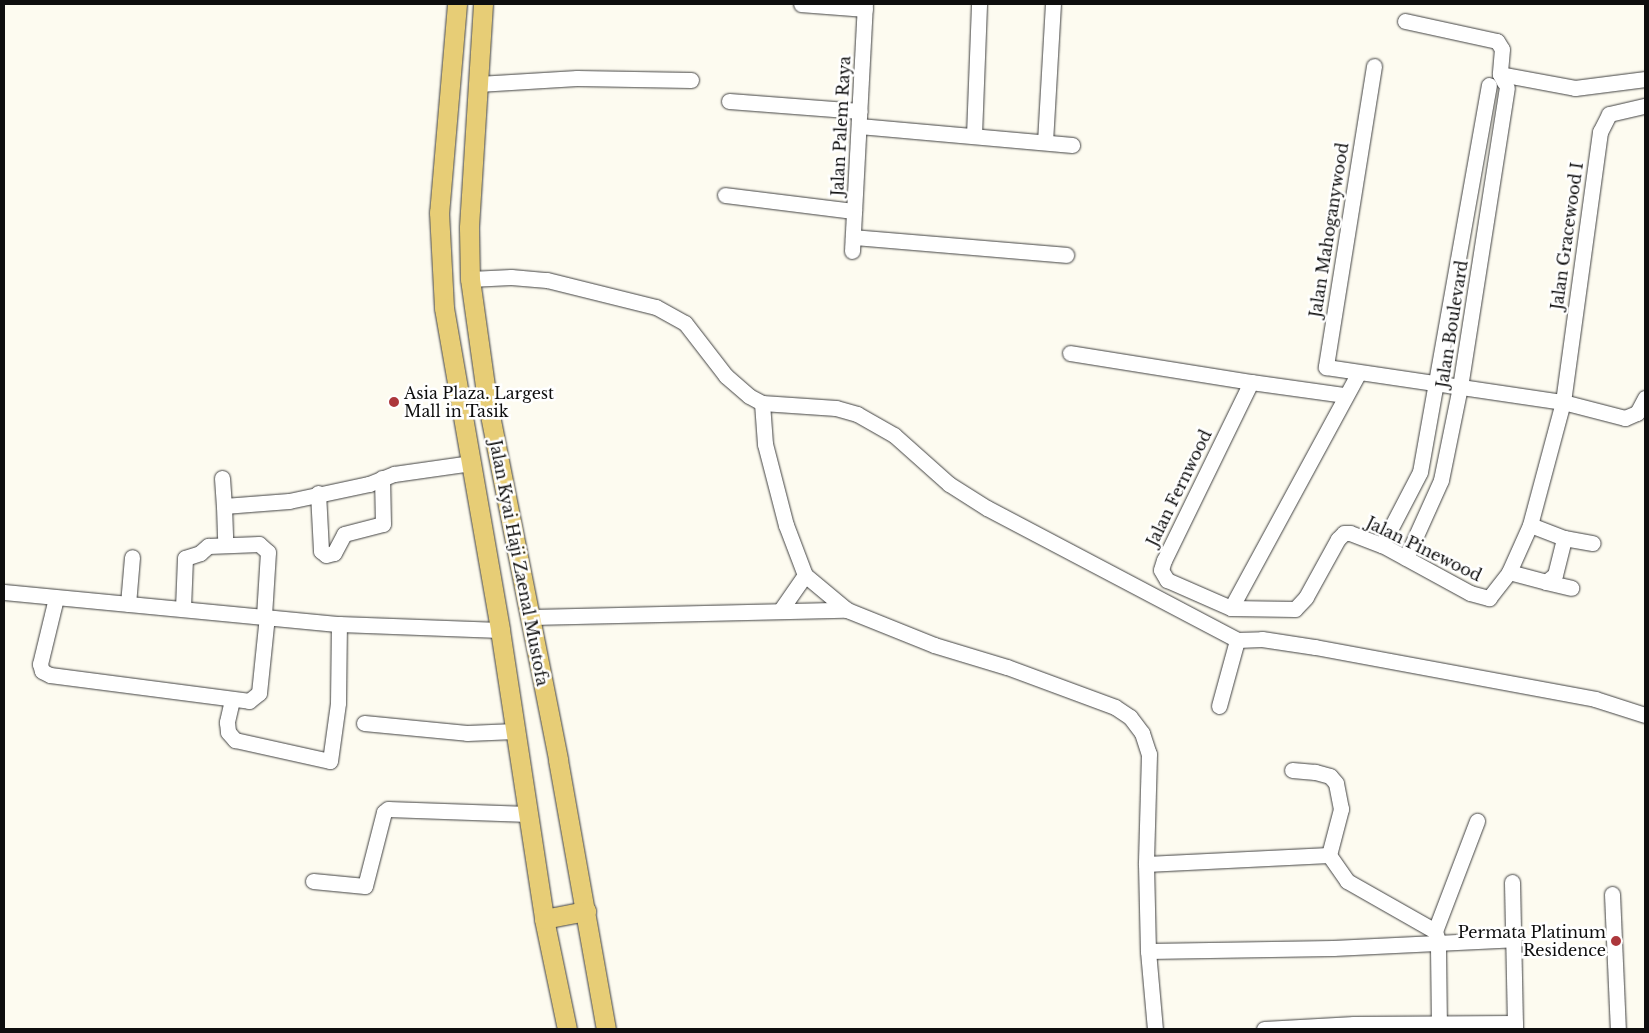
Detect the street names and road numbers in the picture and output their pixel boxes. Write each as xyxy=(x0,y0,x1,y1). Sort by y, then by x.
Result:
street label: Jalan Palem Raya xyxy=(828,56,854,196)
street label: Jalan Mahoganywood xyxy=(1306,141,1352,319)
street label: Jalan Gracewood I xyxy=(1547,161,1587,311)
street label: Jalan Boulevard xyxy=(1432,259,1472,389)
street label: Jalan Fernwood xyxy=(1143,427,1215,549)
street label: Jalan Kyai Haji Zaenal Mustofa xyxy=(486,438,552,688)
street label: Jalan Pinewood xyxy=(1363,513,1485,585)

